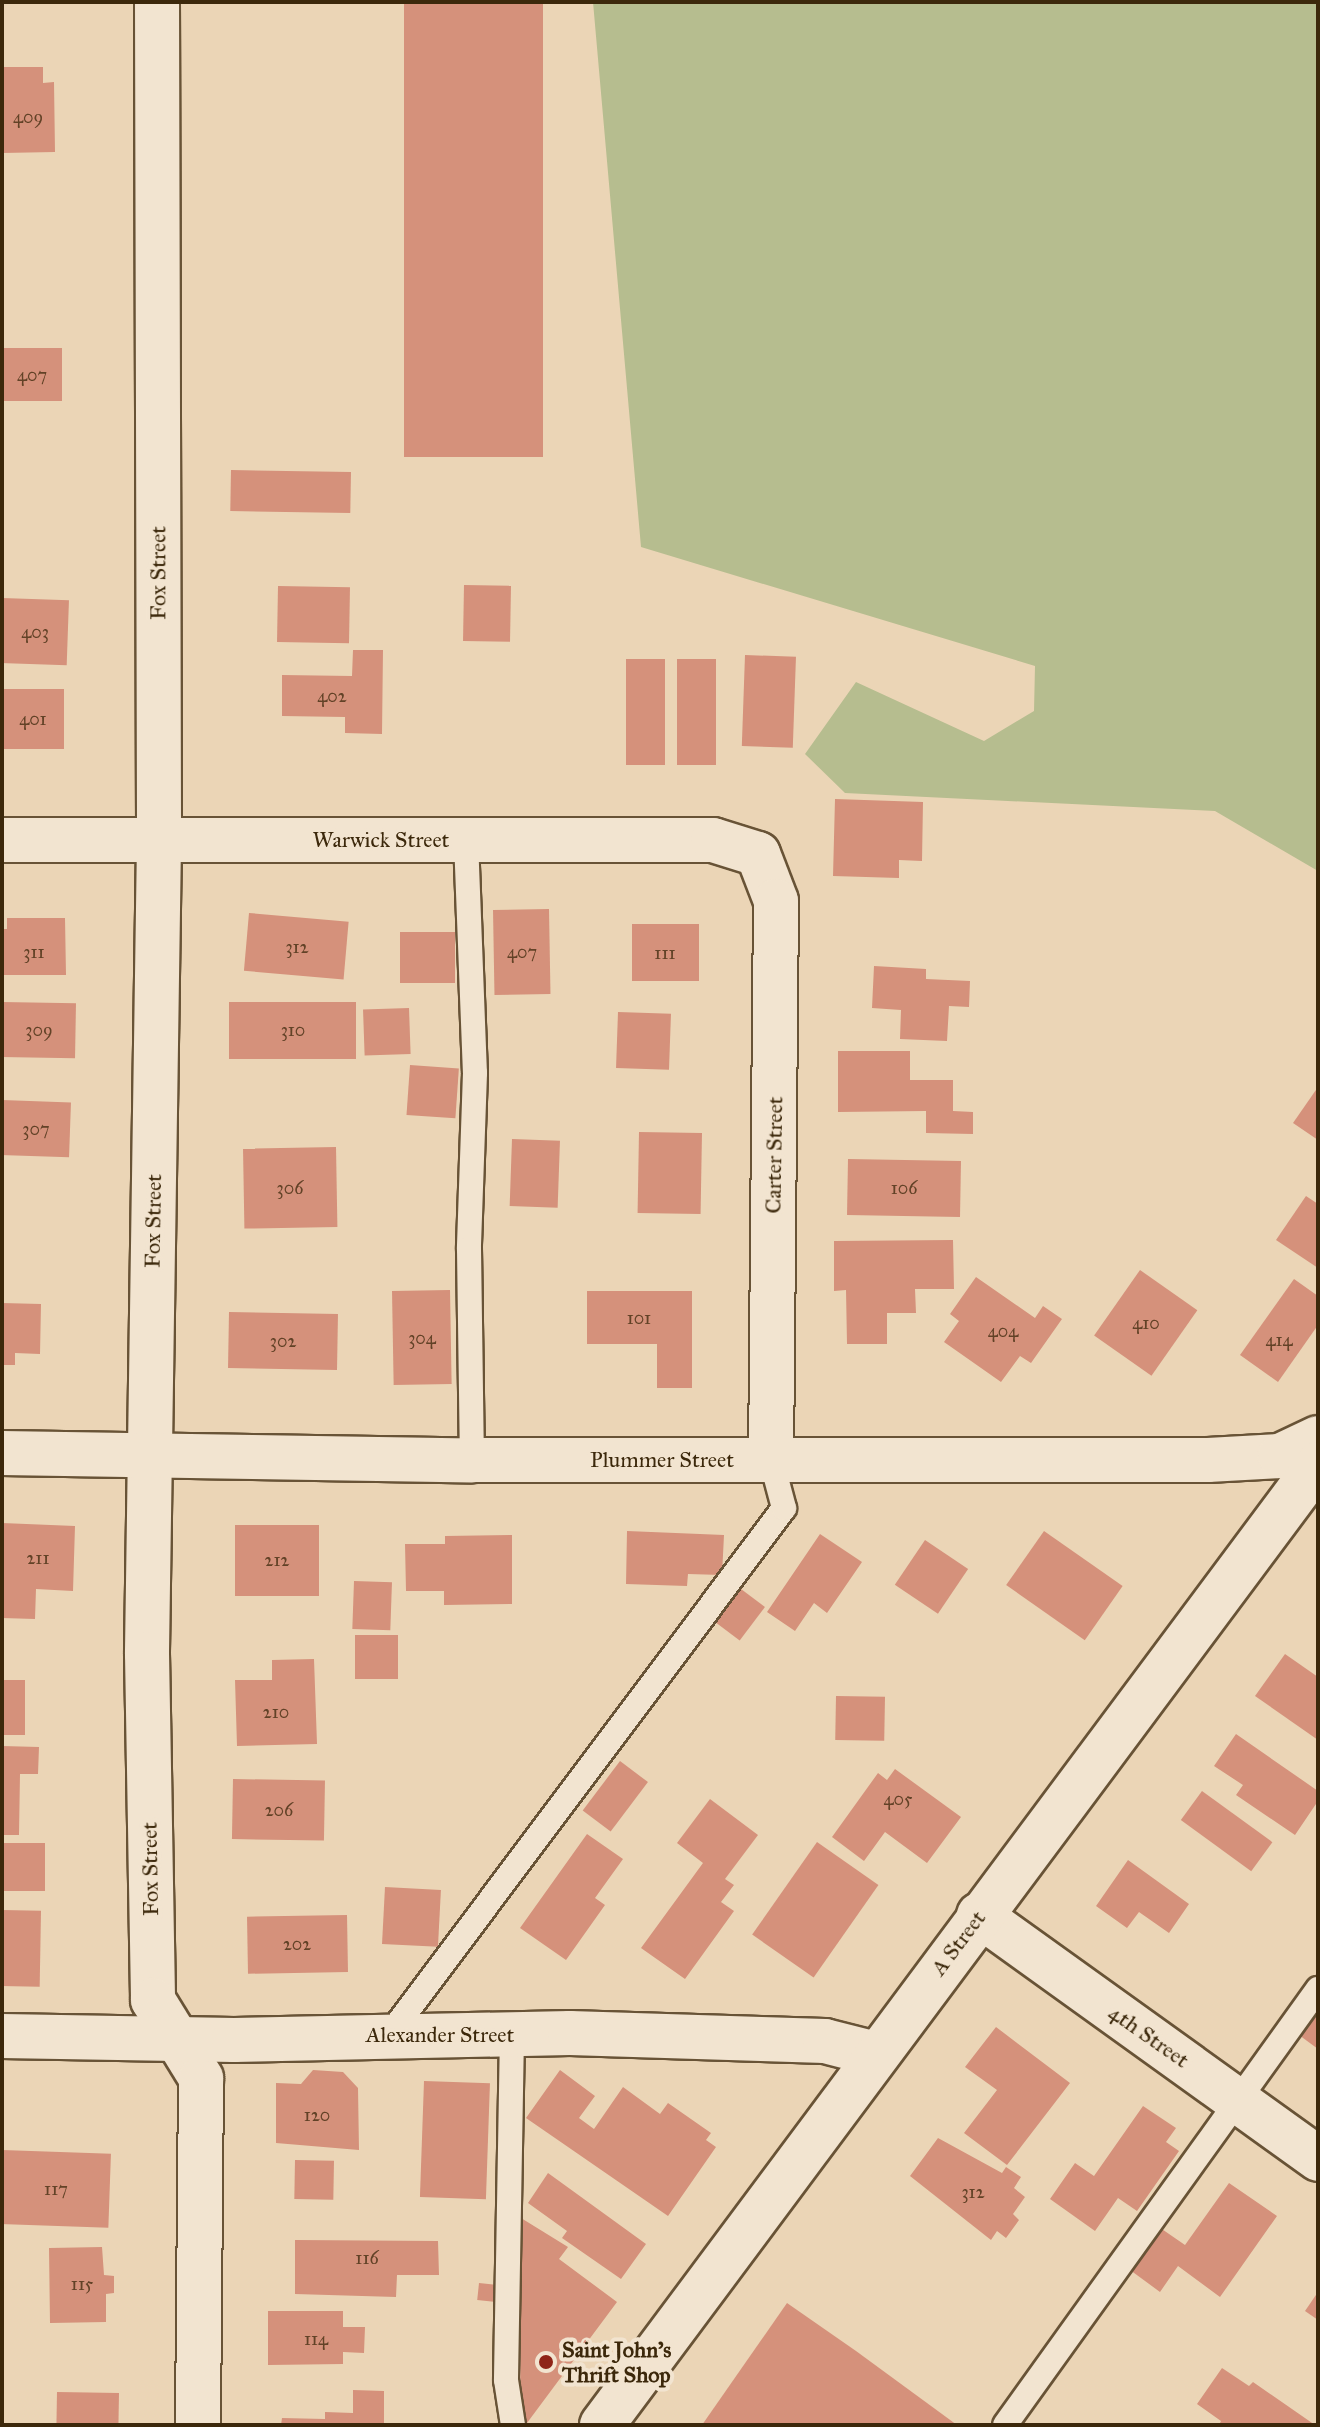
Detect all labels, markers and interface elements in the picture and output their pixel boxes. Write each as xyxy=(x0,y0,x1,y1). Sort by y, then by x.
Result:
house number: 409 xyxy=(13,106,43,128)
house number: 407 xyxy=(17,364,47,386)
street label: Fox Street xyxy=(145,526,171,620)
house number: 403 xyxy=(21,621,49,643)
house number: 402 xyxy=(317,685,347,707)
house number: 401 xyxy=(19,708,47,730)
street label: Warwick Street xyxy=(313,827,449,853)
house number: 312 xyxy=(285,936,309,958)
house number: 311 xyxy=(23,941,45,963)
house number: 407 xyxy=(507,941,537,963)
house number: 111 xyxy=(654,942,676,964)
house number: 309 xyxy=(25,1019,53,1041)
house number: 310 xyxy=(281,1019,305,1041)
street label: Carter Street xyxy=(760,1096,788,1214)
house number: 307 xyxy=(22,1118,50,1140)
street label: Fox Street xyxy=(139,1174,167,1268)
house number: 306 xyxy=(277,1177,303,1199)
house number: 106 xyxy=(891,1177,917,1199)
house number: 101 xyxy=(627,1307,651,1329)
house number: 410 xyxy=(1132,1312,1160,1334)
house number: 404 xyxy=(988,1320,1018,1342)
house number: 304 xyxy=(408,1327,436,1349)
house number: 414 xyxy=(1265,1329,1293,1351)
house number: 302 xyxy=(270,1330,296,1352)
street label: Plummer Street xyxy=(590,1447,734,1473)
house number: 211 xyxy=(26,1547,50,1569)
house number: 212 xyxy=(265,1549,289,1571)
house number: 210 xyxy=(263,1701,289,1723)
house number: 405 xyxy=(884,1788,912,1810)
house number: 206 xyxy=(265,1799,293,1821)
street label: Fox Street xyxy=(136,1822,164,1916)
street label: A Street xyxy=(925,1905,991,1981)
house number: 202 xyxy=(283,1933,311,1955)
street label: 4th Street xyxy=(1104,1999,1194,2073)
street label: Alexander Street xyxy=(366,2022,514,2048)
house number: 120 xyxy=(304,2104,330,2126)
house number: 117 xyxy=(44,2178,68,2200)
house number: 312 xyxy=(961,2181,985,2203)
house number: 116 xyxy=(355,2247,379,2269)
house number: 115 xyxy=(71,2273,93,2295)
house number: 114 xyxy=(304,2328,328,2350)
place label: Saint John's Thrift Shop xyxy=(562,2336,671,2388)
marker: Saint John's Thrift Shop xyxy=(537,2353,555,2371)

